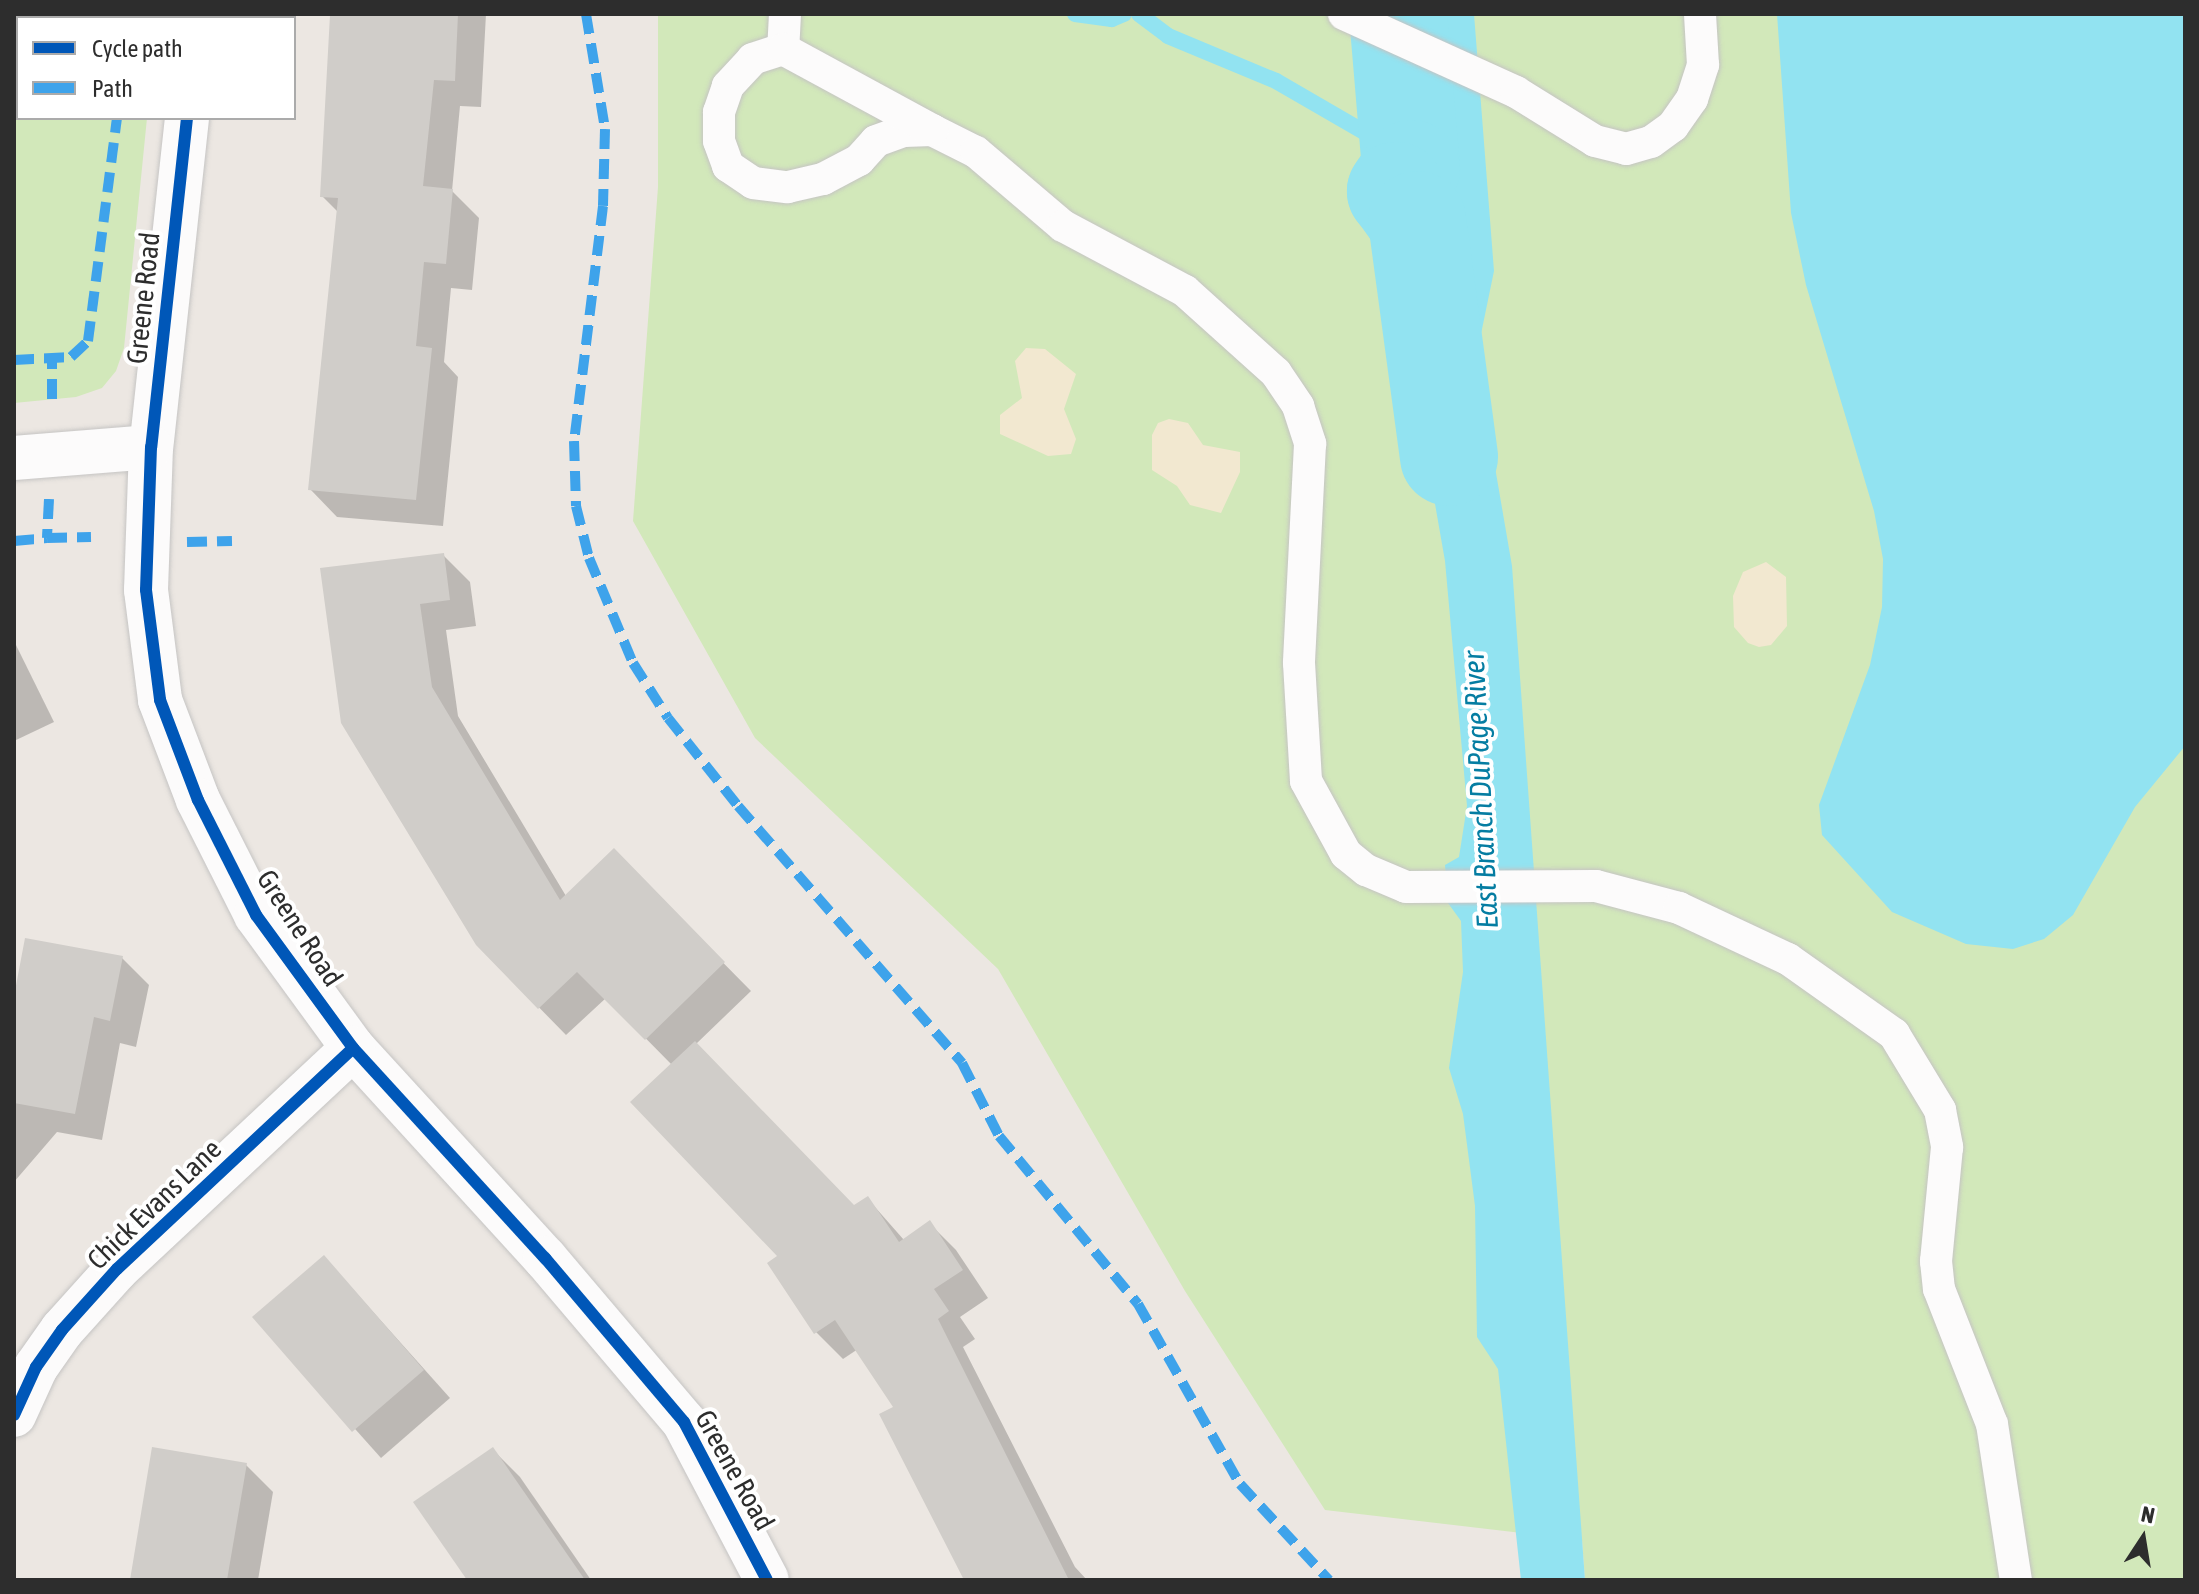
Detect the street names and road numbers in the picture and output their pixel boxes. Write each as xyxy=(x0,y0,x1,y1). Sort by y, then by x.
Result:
street label: Greene Road xyxy=(119,231,167,365)
street label: Greene Road xyxy=(250,864,350,992)
street label: Chick Evans Lane xyxy=(80,1132,228,1276)
street label: Greene Road xyxy=(688,1404,782,1536)

